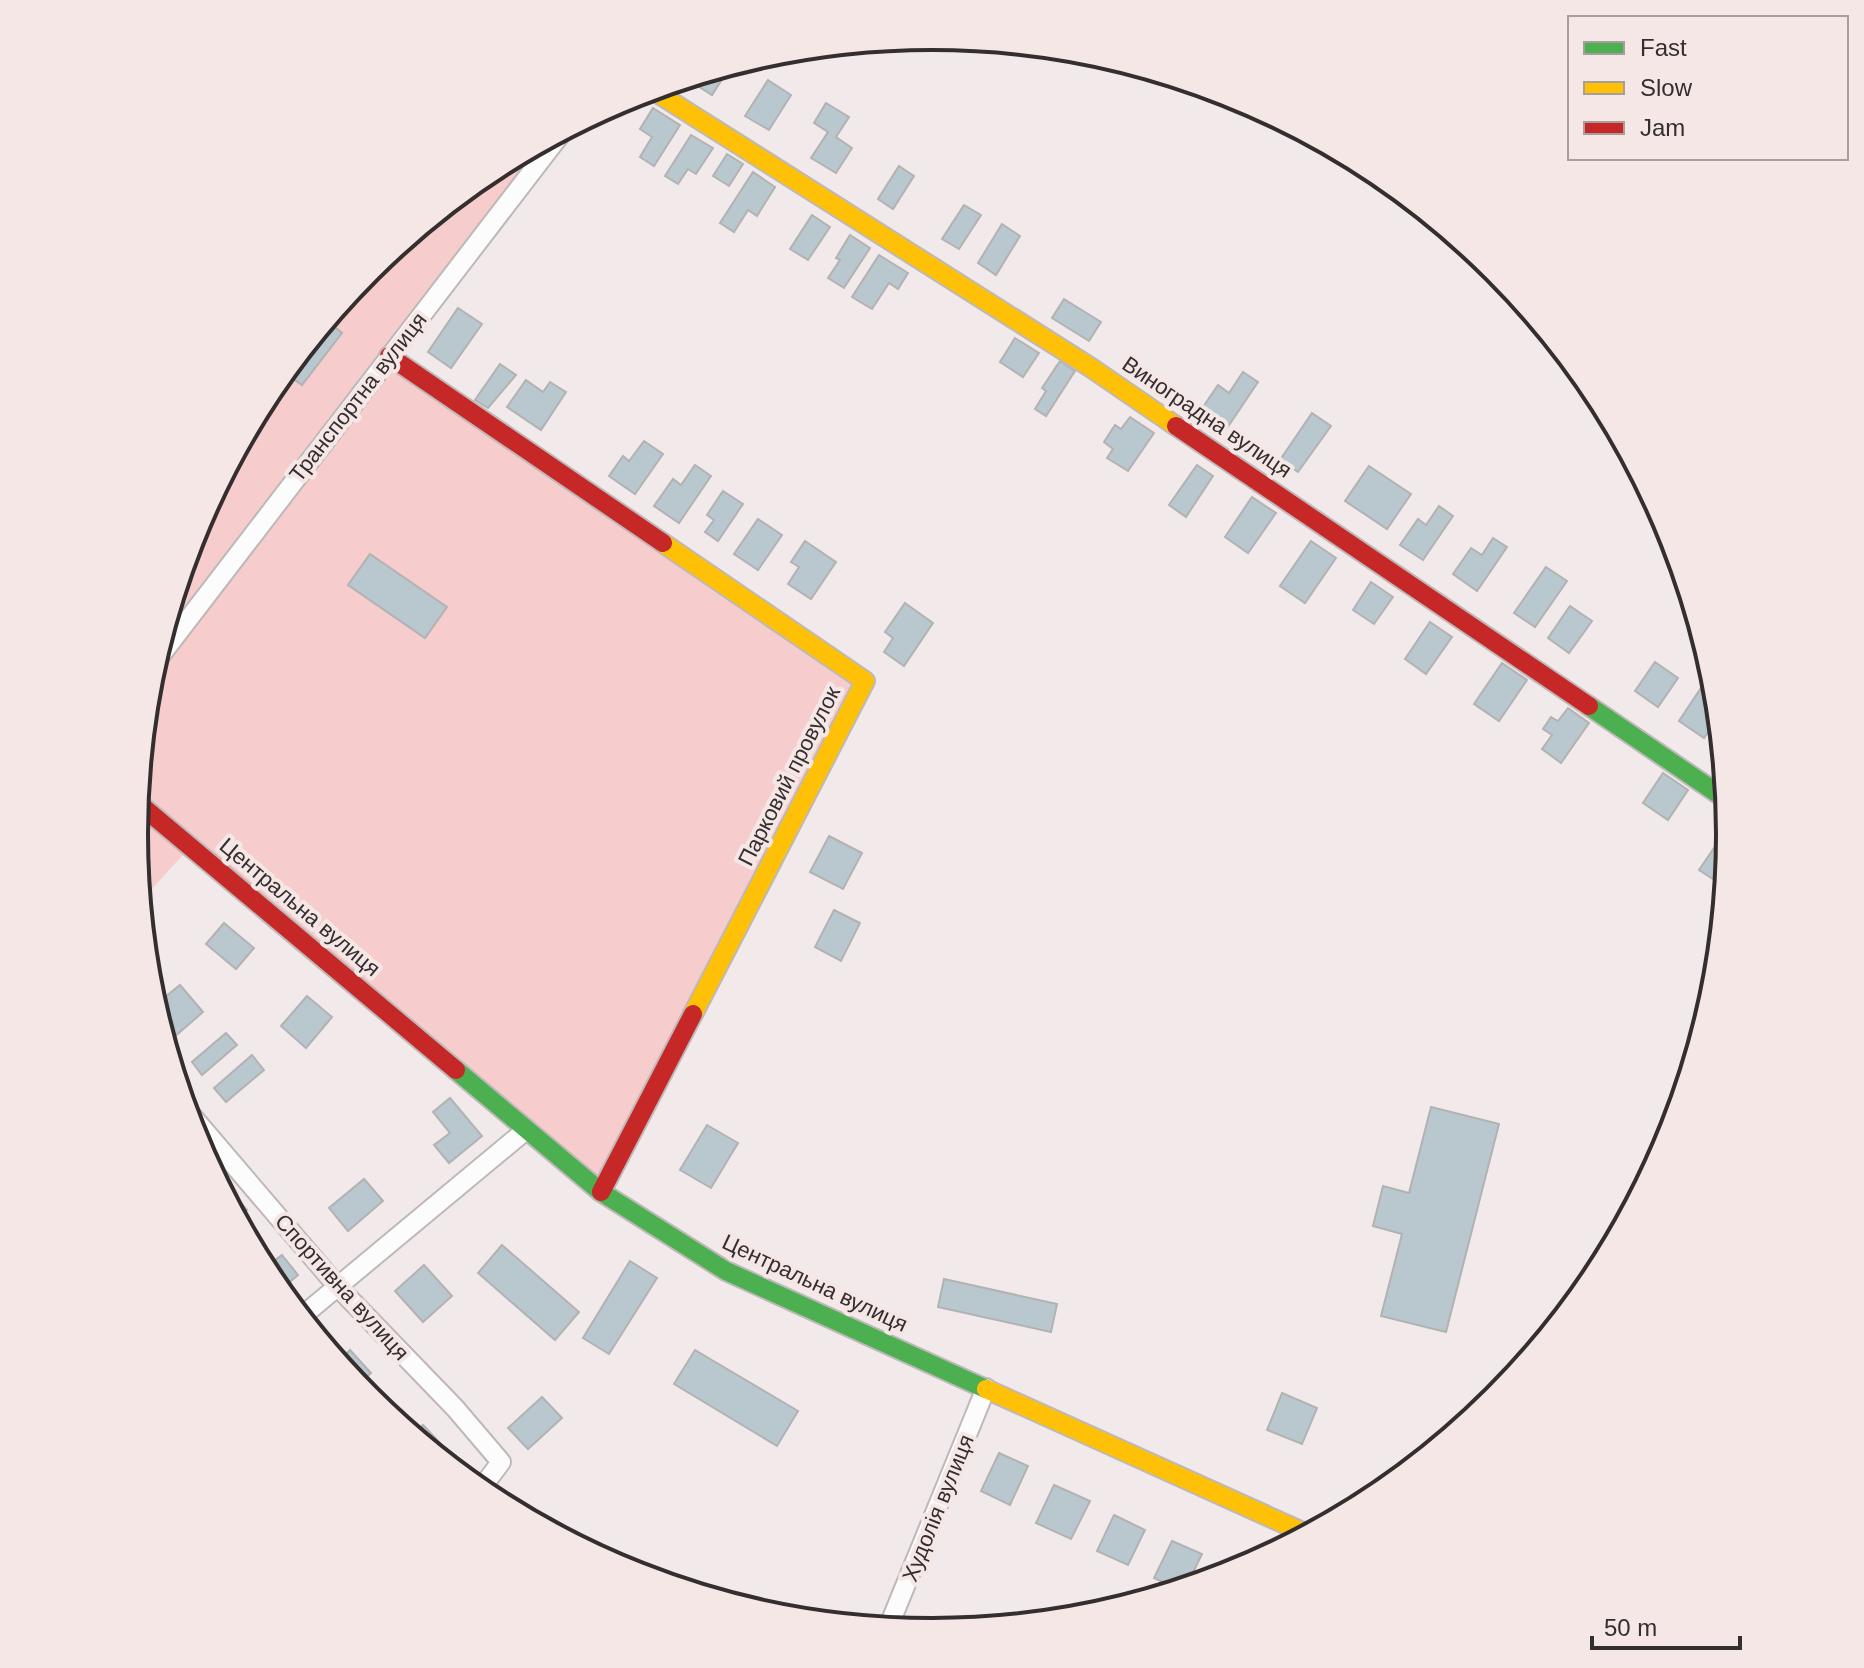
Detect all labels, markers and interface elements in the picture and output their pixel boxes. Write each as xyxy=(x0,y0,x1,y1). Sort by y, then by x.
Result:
legend xyxy=(1568,16,1848,160)
text: Fast xyxy=(1640,34,1687,61)
text: Slow xyxy=(1640,74,1693,101)
text: Jam xyxy=(1640,114,1685,141)
street label: Транспортна вулиця xyxy=(284,307,432,487)
street label: Виноградна вулиця xyxy=(1118,351,1296,483)
street label: Парковий провулок xyxy=(733,682,845,870)
street label: Центральна вулиця xyxy=(215,833,385,981)
street label: Спортивна вулиця xyxy=(270,1209,414,1365)
street label: Центральна вулиця xyxy=(718,1229,912,1337)
street label: Худолія вулиця xyxy=(897,1431,979,1585)
scale bar xyxy=(1592,1600,1740,1650)
text: 50 m xyxy=(1604,1614,1657,1641)

